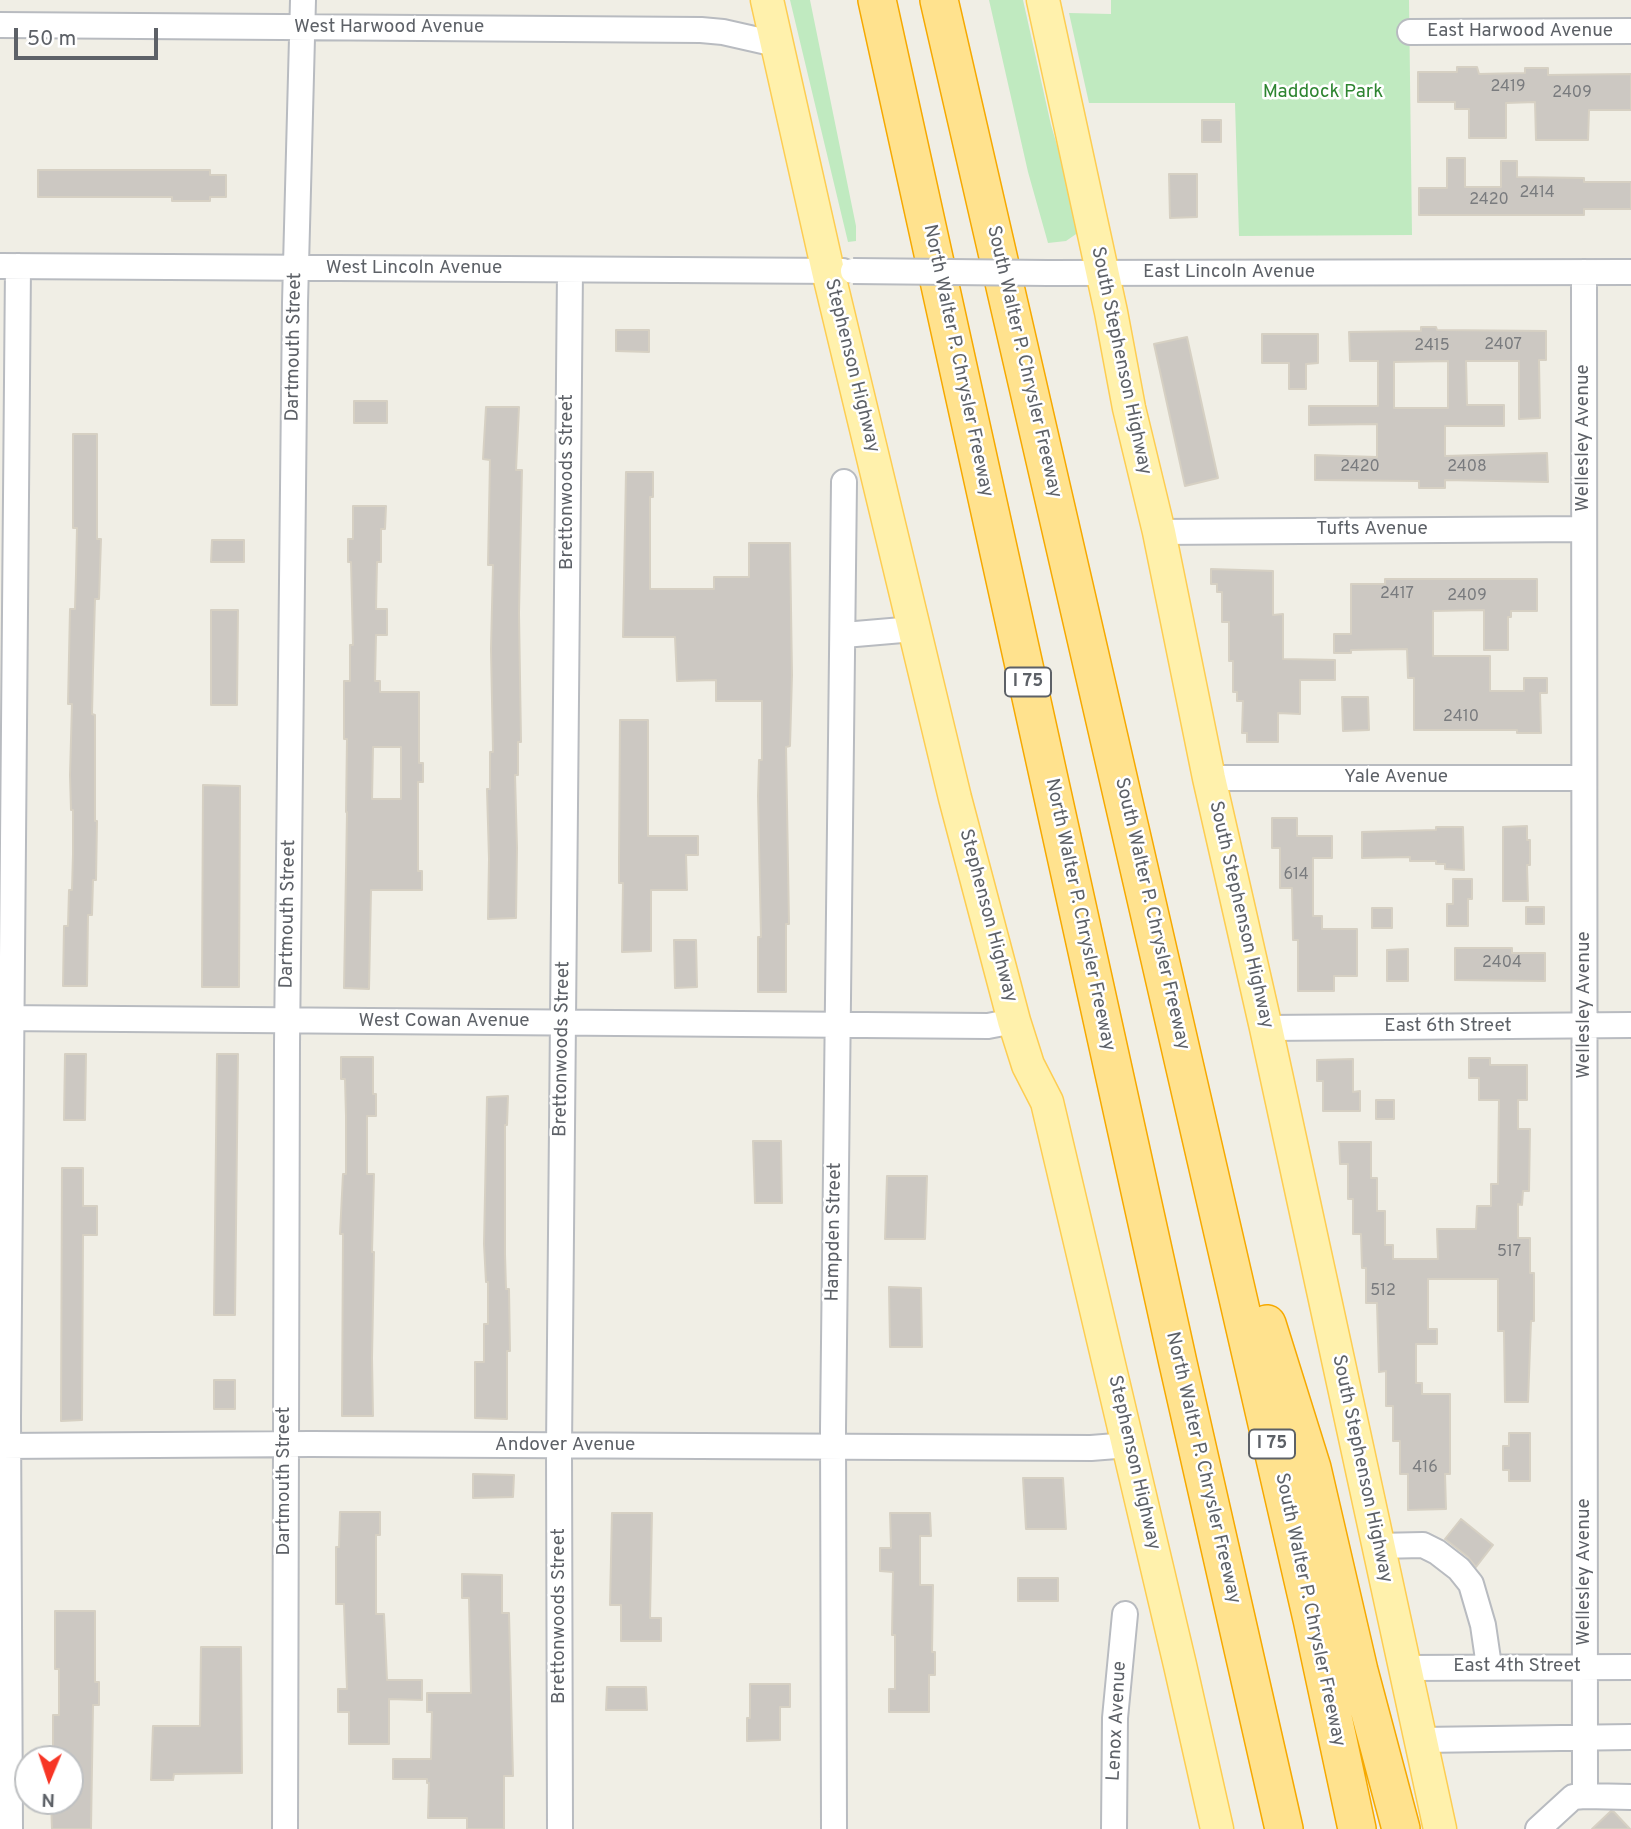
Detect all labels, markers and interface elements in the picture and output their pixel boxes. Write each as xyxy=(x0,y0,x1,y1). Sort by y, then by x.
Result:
scale bar xyxy=(18,14,161,58)
street label: West Harwood Avenue xyxy=(294,17,484,39)
street label: East Harwood Avenue xyxy=(1427,21,1613,43)
text: 50 m xyxy=(27,26,76,53)
house number: 2419 xyxy=(1490,78,1526,98)
park label: Maddock Park xyxy=(1263,82,1383,104)
house number: 2409 xyxy=(1552,84,1592,104)
house number: 2414 xyxy=(1519,184,1555,204)
house number: 2420 xyxy=(1469,191,1509,211)
street label: North Walter P. Chrysler Freeway xyxy=(917,222,997,500)
street label: South Walter P. Chrysler Freeway xyxy=(981,223,1065,501)
street label: South Stephenson Highway xyxy=(1085,245,1155,477)
street label: West Lincoln Avenue xyxy=(326,258,502,280)
street label: East Lincoln Avenue xyxy=(1143,262,1315,284)
street label: Dartmouth Street xyxy=(282,272,308,422)
street label: Stephenson Highway xyxy=(818,277,884,455)
house number: 2407 xyxy=(1484,336,1522,356)
house number: 2415 xyxy=(1414,337,1450,357)
street label: Wellesley Avenue xyxy=(1573,364,1595,512)
street label: Brettonwoods Street xyxy=(557,394,579,570)
house number: 2420 xyxy=(1340,458,1380,478)
house number: 2408 xyxy=(1447,458,1487,478)
street label: Tufts Avenue xyxy=(1316,519,1428,541)
house number: 2417 xyxy=(1380,585,1414,605)
house number: 2409 xyxy=(1447,587,1487,607)
road number: I 75 xyxy=(1005,668,1051,696)
house number: 2410 xyxy=(1443,708,1479,728)
street label: Yale Avenue xyxy=(1344,767,1448,789)
street label: South Walter P. Chrysler Freeway xyxy=(1109,775,1193,1053)
street label: North Walter P. Chrysler Freeway xyxy=(1039,776,1119,1054)
street label: South Stephenson Highway xyxy=(1203,799,1277,1031)
street label: Stephenson Highway xyxy=(953,827,1021,1005)
street label: Dartmouth Street xyxy=(276,839,302,989)
house number: 614 xyxy=(1283,866,1309,886)
street label: Wellesley Avenue xyxy=(1574,931,1596,1079)
house number: 2404 xyxy=(1482,954,1522,974)
street label: Brettonwoods Street xyxy=(550,961,576,1137)
street label: West Cowan Avenue xyxy=(358,1011,530,1033)
street label: East 6th Street xyxy=(1384,1016,1512,1038)
street label: Hampden Street xyxy=(822,1162,848,1302)
house number: 517 xyxy=(1497,1243,1521,1263)
house number: 512 xyxy=(1370,1282,1396,1302)
street label: North Walter P. Chrysler Freeway xyxy=(1160,1330,1244,1606)
street label: South Stephenson Highway xyxy=(1326,1353,1396,1585)
street label: Stephenson Highway xyxy=(1102,1373,1164,1553)
street label: Dartmouth Street xyxy=(274,1407,296,1555)
road number: I 75 xyxy=(1249,1429,1295,1458)
street label: Andover Avenue xyxy=(495,1435,635,1457)
house number: 416 xyxy=(1412,1459,1438,1479)
street label: South Walter P. Chrysler Freeway xyxy=(1269,1471,1349,1749)
street label: Wellesley Avenue xyxy=(1574,1498,1596,1646)
street label: Brettonwoods Street xyxy=(549,1528,571,1704)
street label: East 4th Street xyxy=(1453,1656,1581,1678)
street label: Lenox Avenue xyxy=(1103,1660,1133,1782)
north arrow xyxy=(14,1745,84,1815)
text: N xyxy=(41,1787,56,1811)

